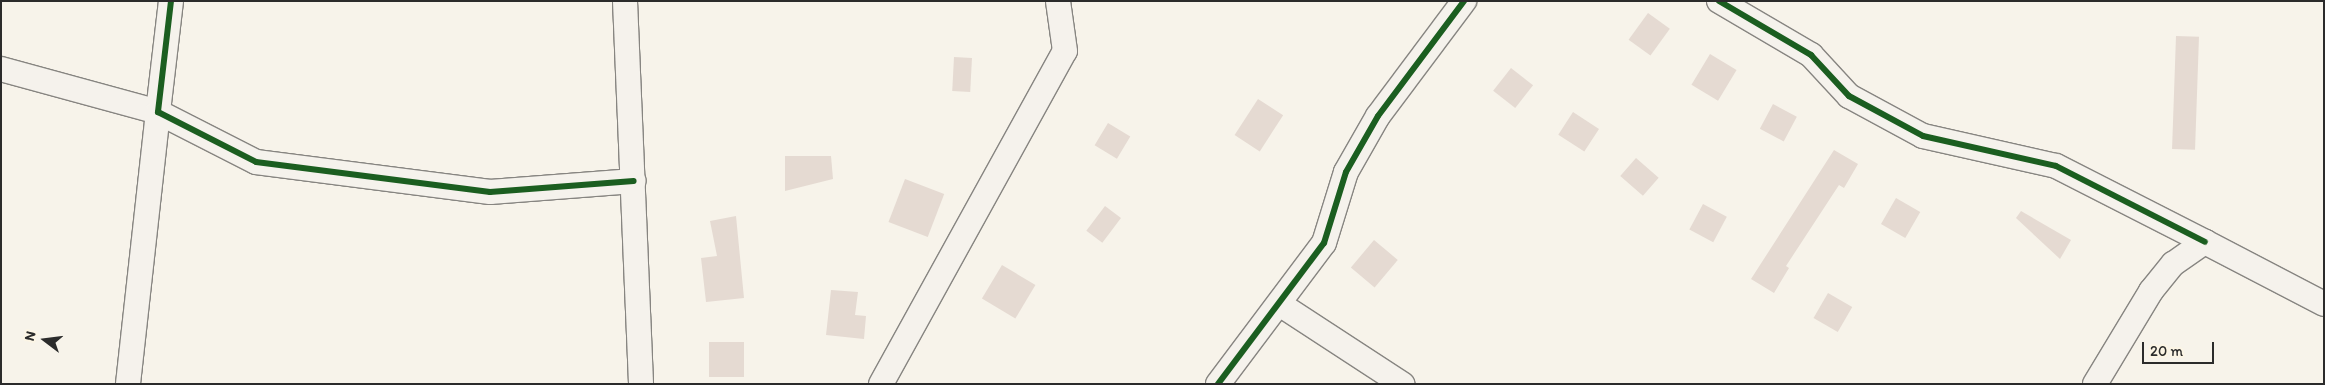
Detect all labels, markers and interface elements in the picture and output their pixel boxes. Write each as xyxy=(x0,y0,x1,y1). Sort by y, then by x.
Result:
north arrow xyxy=(20,315,70,365)
text: N xyxy=(21,329,39,343)
scale bar xyxy=(2145,332,2218,364)
text: 20 m xyxy=(2150,342,2183,360)

